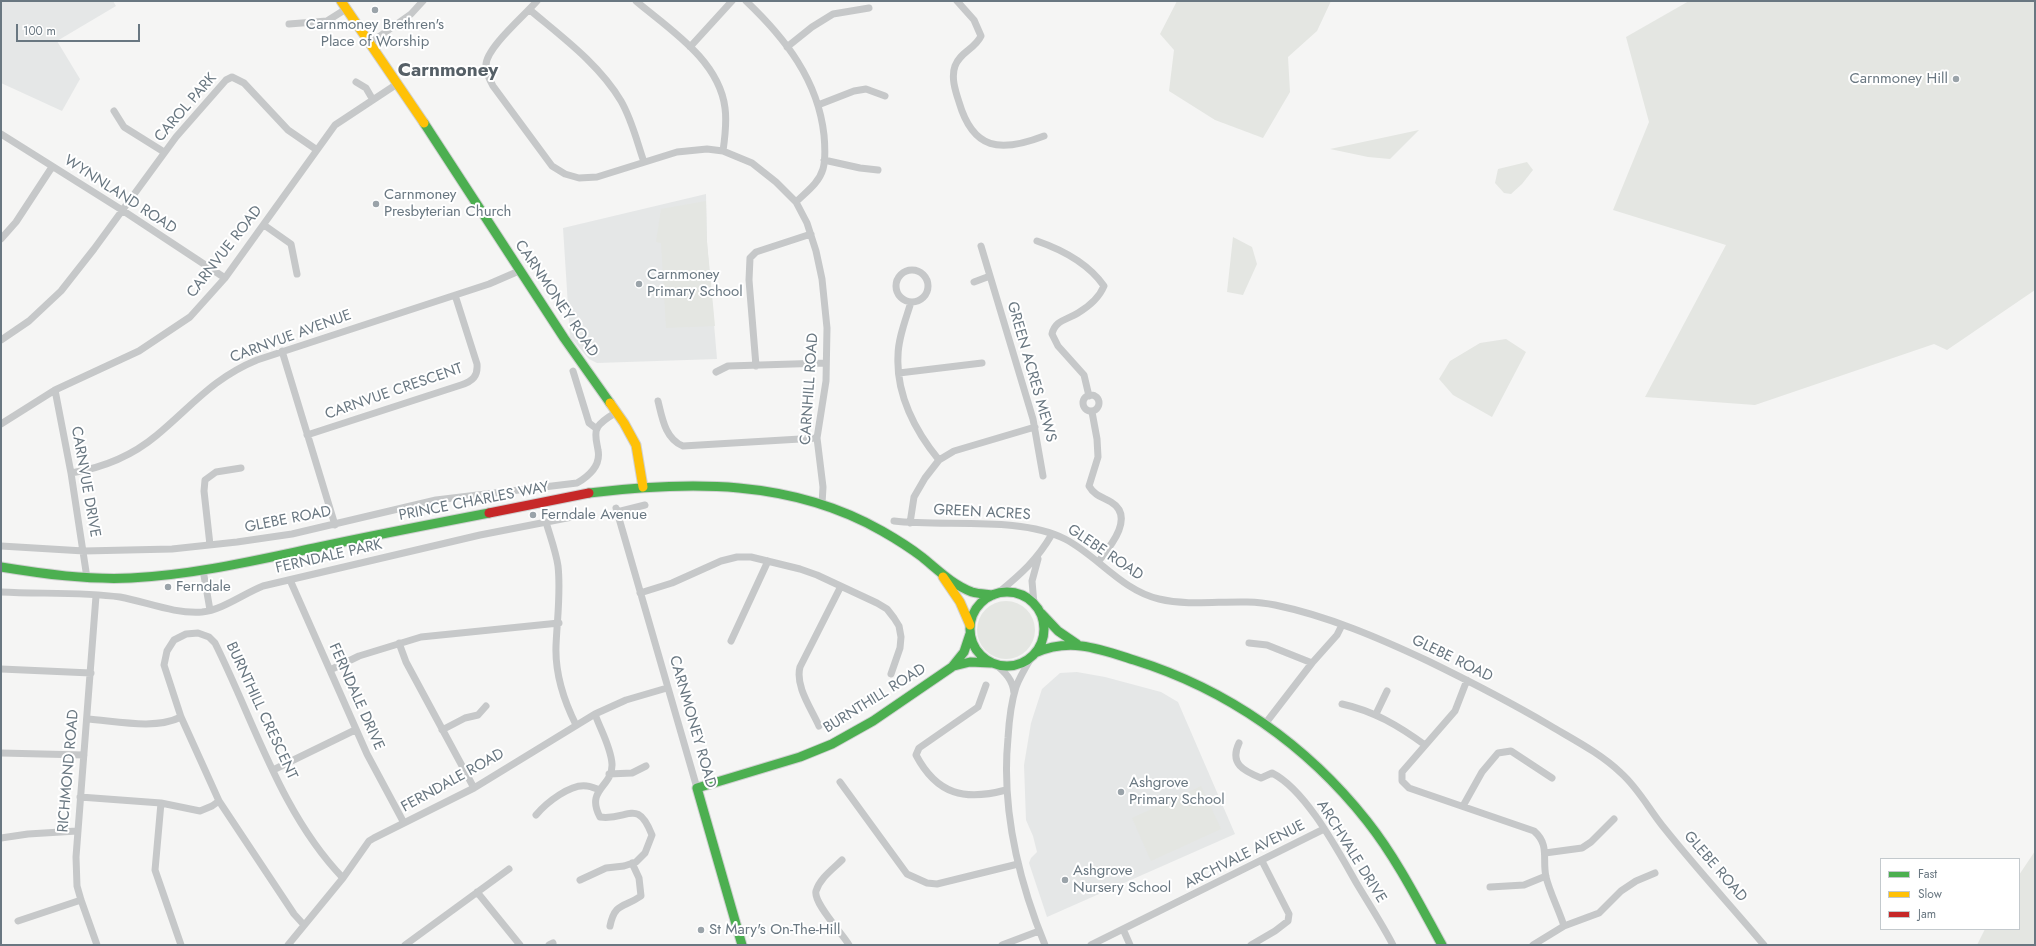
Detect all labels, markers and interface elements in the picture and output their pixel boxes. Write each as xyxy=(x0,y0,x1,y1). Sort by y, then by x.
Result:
marker: Carnmoney Brethren's Place of Worship xyxy=(370,5,380,15)
scale bar xyxy=(18,16,142,42)
place label: Carnmoney Brethren's Place of Worship xyxy=(306,16,444,51)
text: 100 m xyxy=(23,22,56,40)
district label: Carnmoney xyxy=(398,60,498,82)
street label: CAROL PARK xyxy=(151,70,221,146)
place label: Carnmoney Hill xyxy=(1850,70,1948,88)
marker: Carnmoney Hill xyxy=(1951,74,1961,84)
street label: WYNNLAND ROAD xyxy=(60,152,180,238)
place label: Carnmoney Presbyterian Church xyxy=(384,186,511,221)
marker: Carnmoney Presbyterian Church xyxy=(371,199,381,209)
street label: CARNVUE ROAD xyxy=(183,202,267,302)
street label: CARNMONEY ROAD xyxy=(510,237,602,361)
place label: Carnmoney Primary School xyxy=(647,266,743,301)
marker: Carnmoney Primary School xyxy=(634,279,644,289)
street label: GREEN ACRES MEWS xyxy=(1002,300,1060,444)
street label: CARNVUE AVENUE xyxy=(228,307,354,367)
street label: CARNHILL ROAD xyxy=(797,332,823,446)
street label: CARNVUE CRESCENT xyxy=(323,360,465,424)
street label: CARNVUE DRIVE xyxy=(66,425,104,539)
street label: PRINCE CHARLES WAY xyxy=(397,479,551,525)
street label: GREEN ACRES xyxy=(933,501,1031,525)
street label: GLEBE ROAD xyxy=(243,503,333,537)
place label: Ferndale Avenue xyxy=(541,506,647,524)
marker: Ferndale Avenue xyxy=(528,510,538,520)
street label: GLEBE ROAD xyxy=(1064,521,1146,585)
street label: FERNDALE PARK xyxy=(274,536,384,578)
place label: Ferndale xyxy=(176,578,231,596)
marker: Ferndale xyxy=(163,582,173,592)
street label: GLEBE ROAD xyxy=(1409,632,1495,686)
street label: BURNTHILL CRESCENT xyxy=(221,639,301,783)
street label: FERNDALE DRIVE xyxy=(324,641,388,753)
street label: CARNMONEY ROAD xyxy=(665,654,719,790)
street label: BURNTHILL ROAD xyxy=(821,660,929,738)
street label: RICHMOND ROAD xyxy=(55,709,83,833)
street label: FERNDALE ROAD xyxy=(398,745,508,817)
place label: Ashgrove Primary School xyxy=(1129,774,1225,809)
marker: Ashgrove Primary School xyxy=(1116,787,1126,797)
street label: ARCHVALE DRIVE xyxy=(1312,797,1390,907)
street label: ARCHVALE AVENUE xyxy=(1182,817,1308,893)
street label: GLEBE ROAD xyxy=(1679,828,1751,906)
legend xyxy=(1880,858,2020,930)
place label: Ashgrove Nursery School xyxy=(1073,862,1171,897)
text: Fast xyxy=(1918,865,1937,883)
marker: Ashgrove Nursery School xyxy=(1060,875,1070,885)
text: Slow xyxy=(1918,885,1942,903)
text: Jam xyxy=(1918,905,1936,923)
place label: St Mary's On-The-Hill xyxy=(709,921,840,939)
marker: St Mary's On-The-Hill xyxy=(696,925,706,935)

